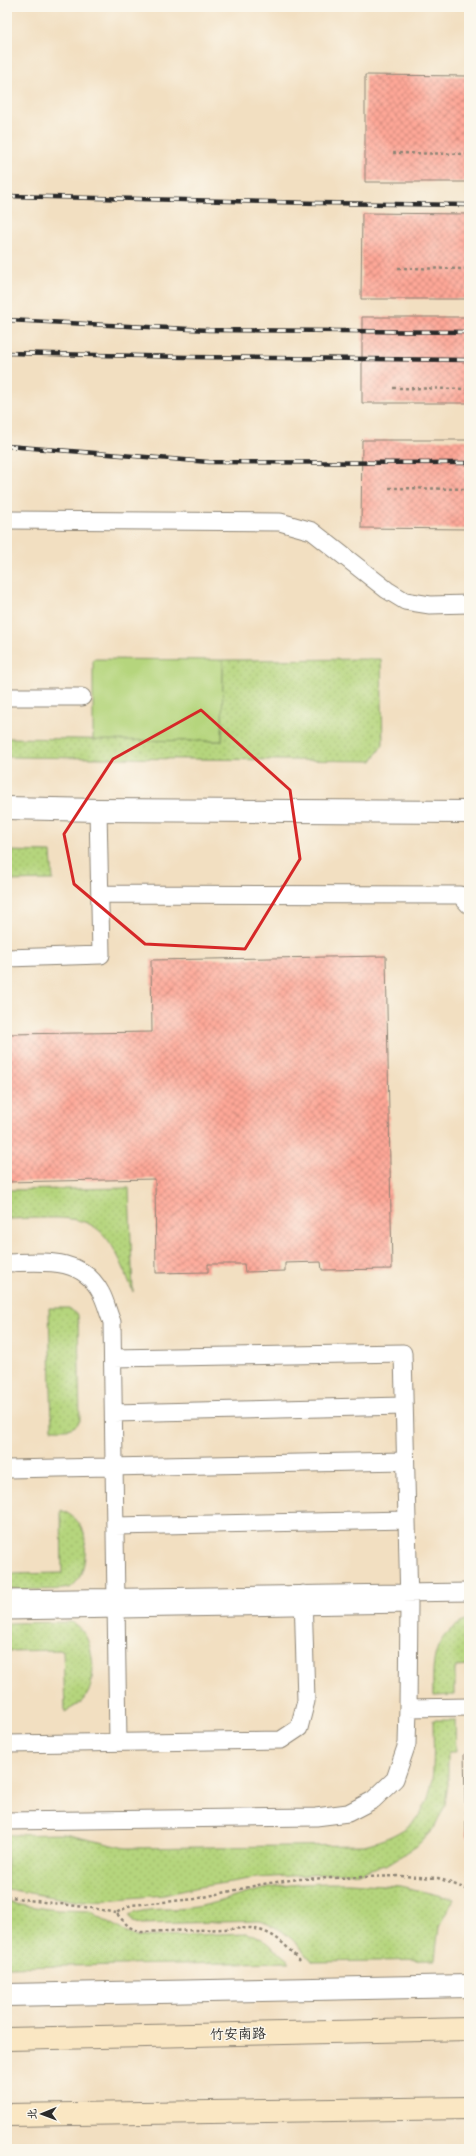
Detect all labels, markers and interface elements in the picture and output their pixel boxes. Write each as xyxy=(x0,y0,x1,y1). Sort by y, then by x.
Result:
street label: 竹安南路 xyxy=(210,2025,266,2043)
north arrow xyxy=(22,2094,62,2134)
text: 北 xyxy=(26,2109,39,2120)

